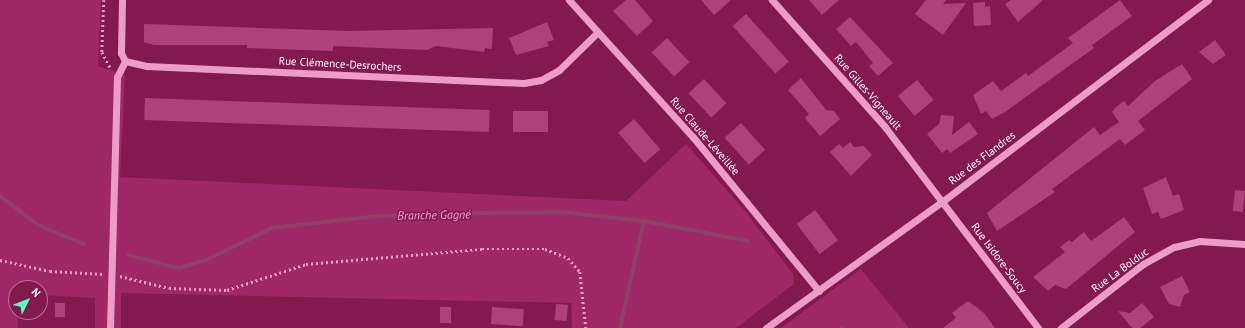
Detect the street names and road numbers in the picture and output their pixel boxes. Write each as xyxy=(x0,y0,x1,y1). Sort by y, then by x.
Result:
street label: Rue Gilles-Vigneault xyxy=(832,51,904,133)
street label: Rue Clémence-Desrochers xyxy=(278,54,402,74)
street label: Rue Claude-Léveillée xyxy=(668,94,742,178)
street label: Rue des Flandres xyxy=(946,129,1018,187)
street label: Rue Isidore-Soucy xyxy=(968,220,1030,296)
street label: Rue La Bolduc xyxy=(1089,245,1151,295)

